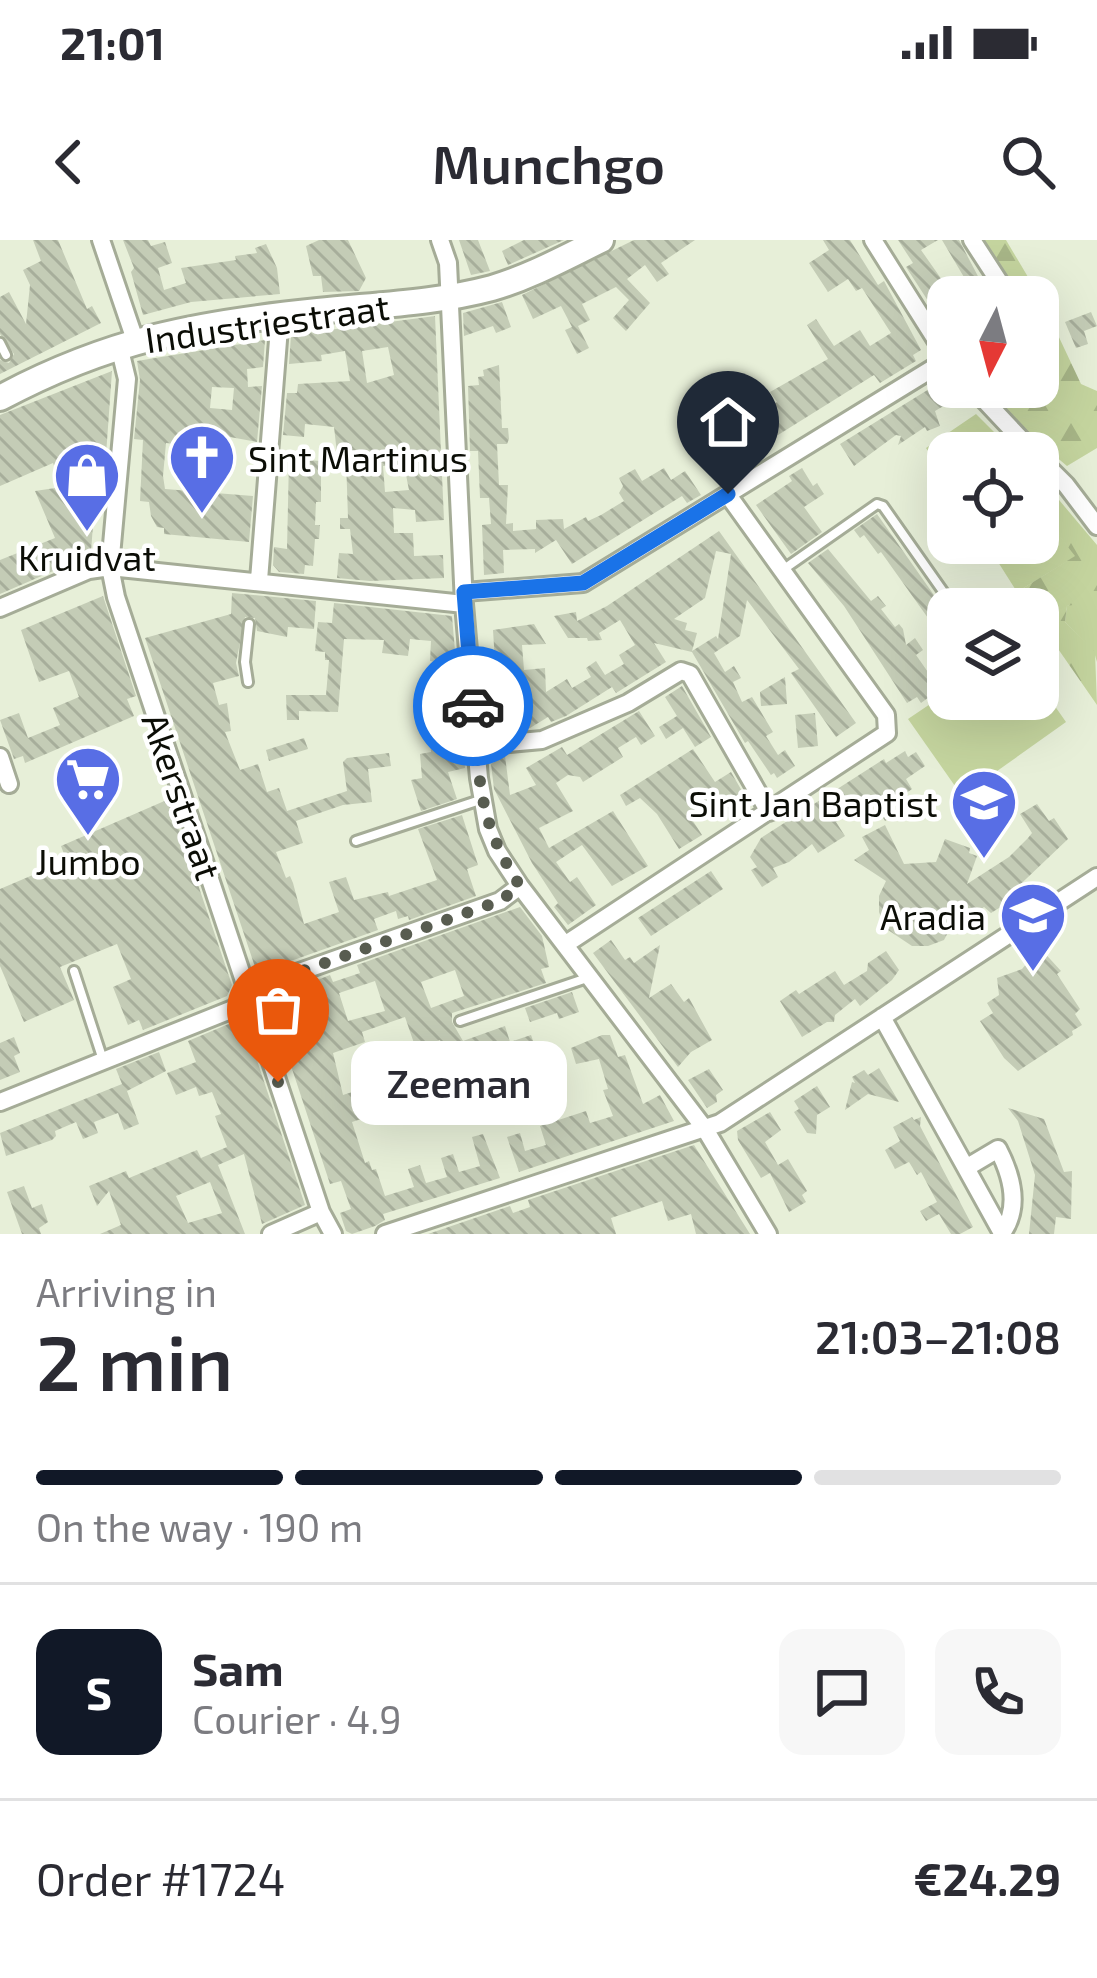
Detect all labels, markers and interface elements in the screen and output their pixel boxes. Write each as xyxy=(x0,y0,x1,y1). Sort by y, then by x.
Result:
text: 21:01 xyxy=(60,15,165,69)
icon: back xyxy=(36,129,102,195)
icon: search xyxy=(995,129,1061,195)
text: Munchgo xyxy=(432,130,665,195)
north arrow xyxy=(927,276,1059,408)
map controls xyxy=(927,276,1059,720)
street label: Industriestraat xyxy=(142,284,392,360)
pin xyxy=(677,371,779,494)
icon: home xyxy=(695,389,761,455)
church icon: Sint Martinus xyxy=(167,422,237,516)
button: locate xyxy=(927,432,1059,564)
place label: Sint Martinus xyxy=(248,436,468,479)
shop icon: Kruidvat xyxy=(52,440,122,534)
place label: Kruidvat xyxy=(18,535,156,578)
button: layers xyxy=(927,588,1059,720)
courier xyxy=(413,646,533,766)
icon: car xyxy=(440,673,506,739)
street label: Akerstraat xyxy=(134,707,232,885)
supermarket icon: Jumbo xyxy=(53,744,123,838)
school or university icon: Sint Jan Baptist xyxy=(949,767,1019,861)
place label: Sint Jan Baptist xyxy=(688,781,938,824)
place label: Jumbo xyxy=(35,839,141,882)
school or university icon: Aradia xyxy=(998,880,1068,974)
place label: Aradia xyxy=(880,894,986,937)
pin xyxy=(227,959,329,1082)
icon: bag xyxy=(245,977,311,1043)
callout: Zeeman xyxy=(350,1040,566,1124)
text: Zeeman xyxy=(387,1059,531,1106)
text: Arriving in xyxy=(36,1268,217,1315)
text: 21:03–21:08 xyxy=(815,1309,1061,1363)
text: 2 min xyxy=(36,1313,233,1407)
text: On the way · 190 m xyxy=(36,1503,363,1550)
button: chat xyxy=(779,1629,905,1755)
button: phone xyxy=(935,1629,1061,1755)
text: Sam xyxy=(192,1641,284,1695)
text: S xyxy=(86,1665,112,1719)
text: Courier · 4.9 xyxy=(192,1695,402,1742)
text: Order #1724 xyxy=(36,1851,285,1905)
text: €24.29 xyxy=(914,1851,1061,1905)

